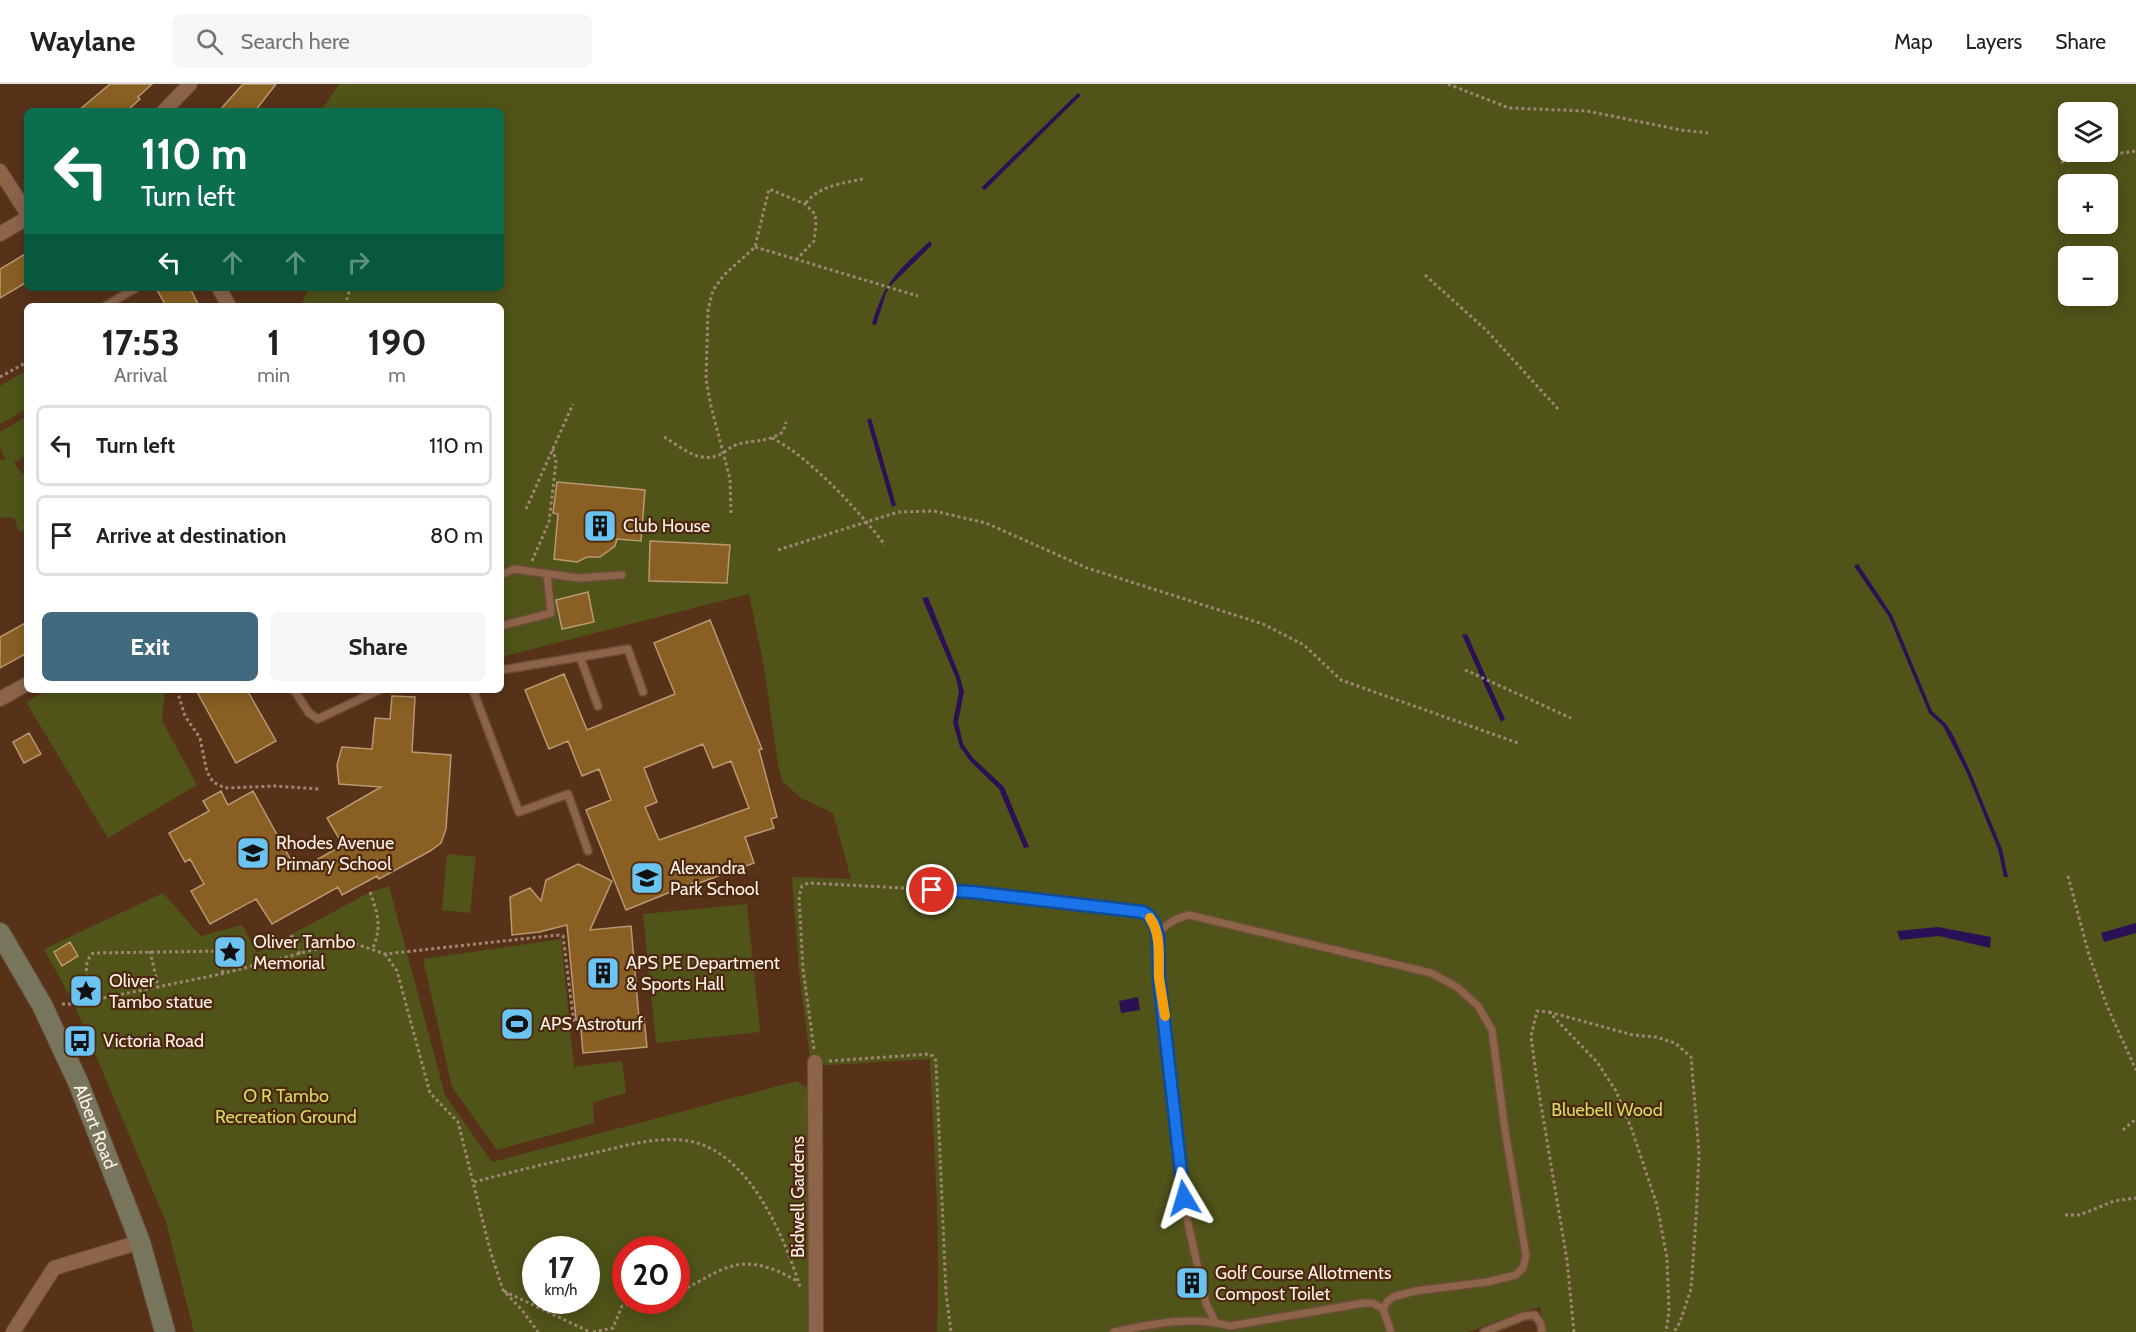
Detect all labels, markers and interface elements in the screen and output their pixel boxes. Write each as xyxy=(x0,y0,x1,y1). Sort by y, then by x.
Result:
search box xyxy=(172,14,592,68)
text: Waylane xyxy=(30,24,136,58)
icon: search xyxy=(193,25,226,58)
text: Search here xyxy=(241,28,350,55)
text: Map xyxy=(1894,29,1933,54)
text: Layers xyxy=(1966,29,2022,54)
text: Share xyxy=(2055,29,2106,54)
map controls xyxy=(2058,102,2118,306)
button: layers xyxy=(2058,102,2118,162)
text: 110 m xyxy=(141,128,248,180)
icon: left xyxy=(42,132,120,210)
button: + xyxy=(2058,174,2118,234)
text: Turn left xyxy=(141,180,235,213)
icon: left xyxy=(153,246,186,279)
icon: ahead xyxy=(216,246,249,279)
icon: ahead xyxy=(279,246,312,279)
icon: right xyxy=(342,246,375,279)
button: − xyxy=(2058,246,2118,306)
text: 17:53 xyxy=(101,320,180,364)
text: 1 xyxy=(267,320,280,364)
text: 190 xyxy=(368,320,427,364)
text: Arrival xyxy=(114,363,167,387)
text: min xyxy=(257,363,290,387)
text: m xyxy=(388,363,406,387)
icon: left xyxy=(45,429,78,462)
text: Turn left xyxy=(96,432,175,459)
text: 110 m xyxy=(429,432,483,459)
building icon: Club House xyxy=(582,508,618,544)
place label: Club House xyxy=(623,515,710,537)
icon: arrive xyxy=(45,519,78,552)
text: Arrive at destination xyxy=(96,522,286,549)
text: 80 m xyxy=(430,522,483,549)
button: Exit xyxy=(42,612,258,681)
button: Share xyxy=(270,612,486,681)
place label: Rhodes Avenue Primary School xyxy=(276,832,394,875)
school or university icon: Rhodes Avenue Primary School xyxy=(235,835,271,871)
place label: Alexandra Park School xyxy=(670,857,760,900)
school or university icon: Alexandra Park School xyxy=(629,860,665,896)
pin xyxy=(906,864,957,915)
icon: arrive xyxy=(915,873,948,906)
place label: Oliver Tambo Memorial xyxy=(253,931,355,974)
place icon: Oliver Tambo Memorial xyxy=(212,934,248,970)
place label: APS PE Department & Sports Hall xyxy=(626,952,780,995)
building icon: APS PE Department & Sports Hall xyxy=(585,955,621,991)
place label: Oliver Tambo statue xyxy=(109,970,213,1013)
place icon: Oliver Tambo statue xyxy=(68,973,104,1009)
sports icon: APS Astroturf xyxy=(499,1006,535,1042)
place label: APS Astroturf xyxy=(540,1013,643,1035)
bus stop icon: Victoria Road xyxy=(62,1023,98,1059)
place label: Victoria Road xyxy=(103,1030,204,1052)
street label: Albert Road xyxy=(69,1081,122,1172)
park label: O R Tambo Recreation Ground xyxy=(215,1085,357,1128)
park label: Bluebell Wood xyxy=(1551,1099,1663,1121)
street label: Bidwell Gardens xyxy=(787,1136,809,1258)
position arrow xyxy=(1152,1166,1216,1230)
speed limit sign: 20 xyxy=(612,1236,690,1314)
text: 17 xyxy=(548,1249,574,1286)
place label: Golf Course Allotments Compost Toilet xyxy=(1215,1262,1391,1305)
building icon: Golf Course Allotments Compost Toilet xyxy=(1174,1265,1210,1301)
text: km/h xyxy=(545,1281,577,1299)

